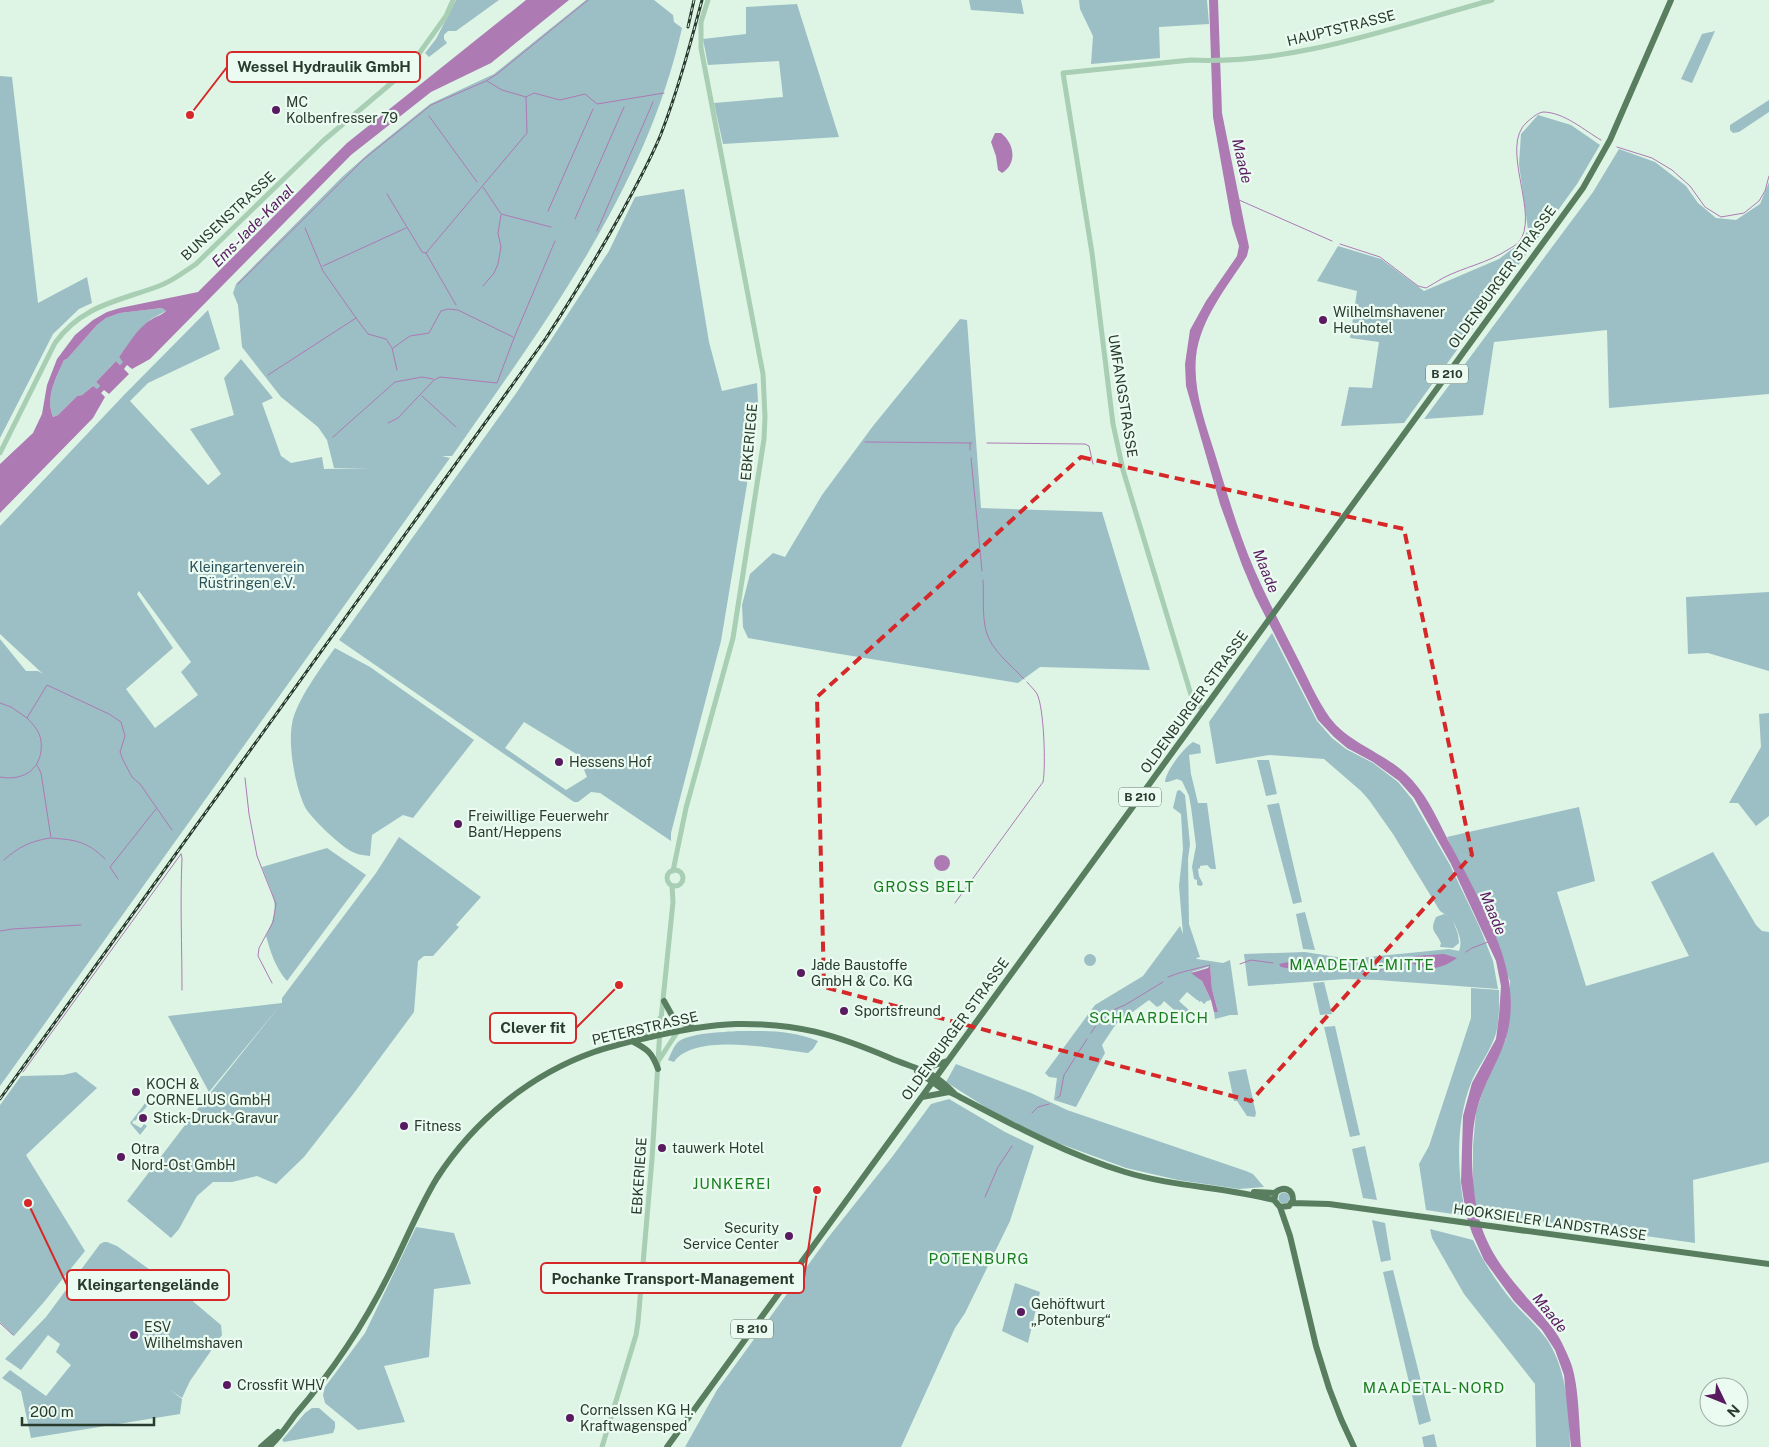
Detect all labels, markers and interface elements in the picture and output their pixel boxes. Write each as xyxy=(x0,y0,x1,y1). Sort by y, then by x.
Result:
street label: HAUPTSTRASSE xyxy=(1285,7,1397,49)
callout: Wessel Hydraulik GmbH xyxy=(227,52,420,82)
text: Wessel Hydraulik GmbH xyxy=(237,58,411,75)
place label: MC Kolbenfresser 79 xyxy=(286,94,398,126)
marker: MC Kolbenfresser 79 xyxy=(270,104,282,116)
water label: Maade xyxy=(1229,137,1256,185)
street label: BUNSENSTRASSE xyxy=(178,168,278,264)
water label: Ems-Jade-Kanal xyxy=(208,181,297,270)
street label: OLDENBURGER STRASSE xyxy=(1445,203,1559,351)
place label: Wilhelmshavener Heuhotel xyxy=(1333,304,1445,336)
marker: Wilhelmshavener Heuhotel xyxy=(1317,314,1329,326)
street label: UMFANGSTRASSE xyxy=(1105,333,1141,459)
road number: B 210 xyxy=(1426,364,1468,384)
street label: EBKERIEGE xyxy=(738,403,760,481)
water label: Maade xyxy=(1250,547,1283,595)
park label: Kleingartenverein Rüstringen e.V. xyxy=(189,559,305,591)
street label: OLDENBURGER STRASSE xyxy=(1137,628,1251,776)
place label: Hessens Hof xyxy=(569,754,652,770)
marker: Hessens Hof xyxy=(553,756,565,768)
road number: B 210 xyxy=(1119,788,1161,806)
place label: Freiwillige Feuerwehr Bant/Heppens xyxy=(468,808,609,840)
marker: Freiwillige Feuerwehr Bant/Heppens xyxy=(452,818,464,830)
district label: GROSS BELT xyxy=(873,878,975,895)
water label: Maade xyxy=(1477,889,1510,937)
street label: OLDENBURGER STRASSE xyxy=(898,955,1012,1103)
district label: MAADETAL-MITTE xyxy=(1289,956,1435,973)
place label: Jade Baustoffe GmbH & Co. KG xyxy=(811,957,913,989)
marker: Jade Baustoffe GmbH & Co. KG xyxy=(795,967,807,979)
place label: Sportsfreund xyxy=(854,1003,941,1019)
marker: Sportsfreund xyxy=(838,1005,850,1017)
street label: PETERSTRASSE xyxy=(590,1008,700,1048)
district label: SCHAARDEICH xyxy=(1089,1009,1209,1026)
callout: Clever fit xyxy=(490,1013,576,1043)
text: Clever fit xyxy=(500,1019,566,1036)
place label: KOCH & CORNELIUS GmbH xyxy=(146,1076,271,1108)
marker: KOCH & CORNELIUS GmbH xyxy=(130,1086,142,1098)
place label: Stick-Druck-Gravur xyxy=(153,1110,279,1126)
marker: Stick-Druck-Gravur xyxy=(137,1112,149,1124)
place label: Fitness xyxy=(414,1118,461,1134)
marker: Fitness xyxy=(398,1120,410,1132)
street label: EBKERIEGE xyxy=(628,1137,650,1215)
place label: tauwerk Hotel xyxy=(672,1140,764,1156)
place label: Otra Nord-Ost GmbH xyxy=(131,1141,236,1173)
marker: tauwerk Hotel xyxy=(656,1142,668,1154)
marker: Otra Nord-Ost GmbH xyxy=(115,1151,127,1163)
district label: JUNKEREI xyxy=(692,1175,772,1192)
street label: HOOKSIELER LANDSTRASSE xyxy=(1452,1201,1648,1243)
place label: Security Service Center xyxy=(683,1220,779,1252)
marker: Security Service Center xyxy=(783,1230,795,1242)
district label: POTENBURG xyxy=(929,1250,1029,1267)
callout: Pochanke Transport-Management xyxy=(541,1263,804,1293)
callout: Kleingartengelände xyxy=(67,1270,229,1300)
text: Pochanke Transport-Management xyxy=(551,1270,795,1287)
text: Kleingartengelände xyxy=(77,1276,219,1293)
water label: Maade xyxy=(1529,1290,1571,1336)
place label: Gehöftwurt „Potenburg“ xyxy=(1031,1296,1111,1328)
marker: Gehöftwurt „Potenburg“ xyxy=(1015,1306,1027,1318)
place label: ESV Wilhelmshaven xyxy=(144,1319,243,1351)
road number: B 210 xyxy=(731,1320,773,1338)
marker: ESV Wilhelmshaven xyxy=(128,1329,140,1341)
place label: Crossfit WHV xyxy=(237,1377,325,1393)
north arrow xyxy=(1699,1377,1749,1427)
marker: Crossfit WHV xyxy=(221,1379,233,1391)
district label: MAADETAL-NORD xyxy=(1363,1379,1505,1396)
scale bar xyxy=(22,1394,155,1426)
text: N xyxy=(1724,1401,1743,1420)
place label: Cornelssen KG H. Kraftwagensped xyxy=(580,1402,694,1434)
text: 200 m xyxy=(30,1403,74,1420)
marker: Cornelssen KG H. Kraftwagensped xyxy=(564,1412,576,1424)

